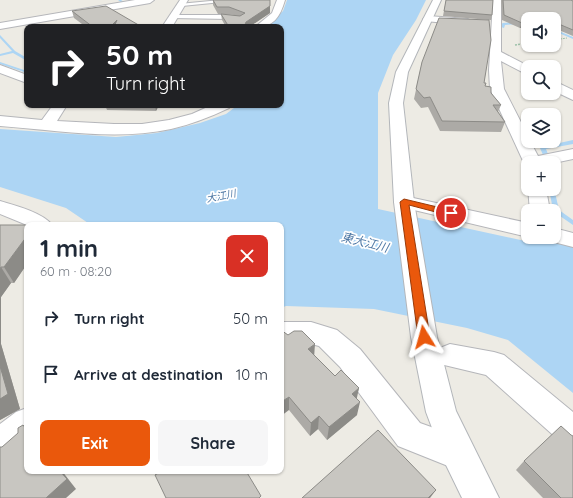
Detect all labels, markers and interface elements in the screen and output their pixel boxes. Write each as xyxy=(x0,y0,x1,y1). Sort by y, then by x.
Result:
map controls xyxy=(521,12,561,244)
button: sound xyxy=(521,12,561,52)
text: 50 m xyxy=(106,37,173,72)
icon: right xyxy=(40,40,92,92)
button: search xyxy=(521,60,561,100)
text: Turn right xyxy=(106,72,186,95)
button: layers xyxy=(521,108,561,148)
button: + xyxy=(521,156,561,196)
water label: 大江川 xyxy=(205,187,238,205)
pin xyxy=(434,196,468,230)
icon: arrive xyxy=(440,202,462,224)
button: − xyxy=(521,204,561,244)
water label: 東大江川 xyxy=(340,229,392,256)
text: 1 min xyxy=(40,233,98,263)
button: close xyxy=(226,235,268,277)
text: 60 m · 08:20 xyxy=(40,263,112,279)
icon: right xyxy=(40,307,62,329)
text: Turn right xyxy=(74,309,145,328)
text: 50 m xyxy=(233,309,268,328)
position arrow xyxy=(403,316,445,358)
icon: arrive xyxy=(40,363,62,385)
text: Arrive at destination xyxy=(74,365,223,384)
text: 10 m xyxy=(236,365,268,384)
button: Exit xyxy=(40,420,150,466)
button: Share xyxy=(158,420,268,466)

